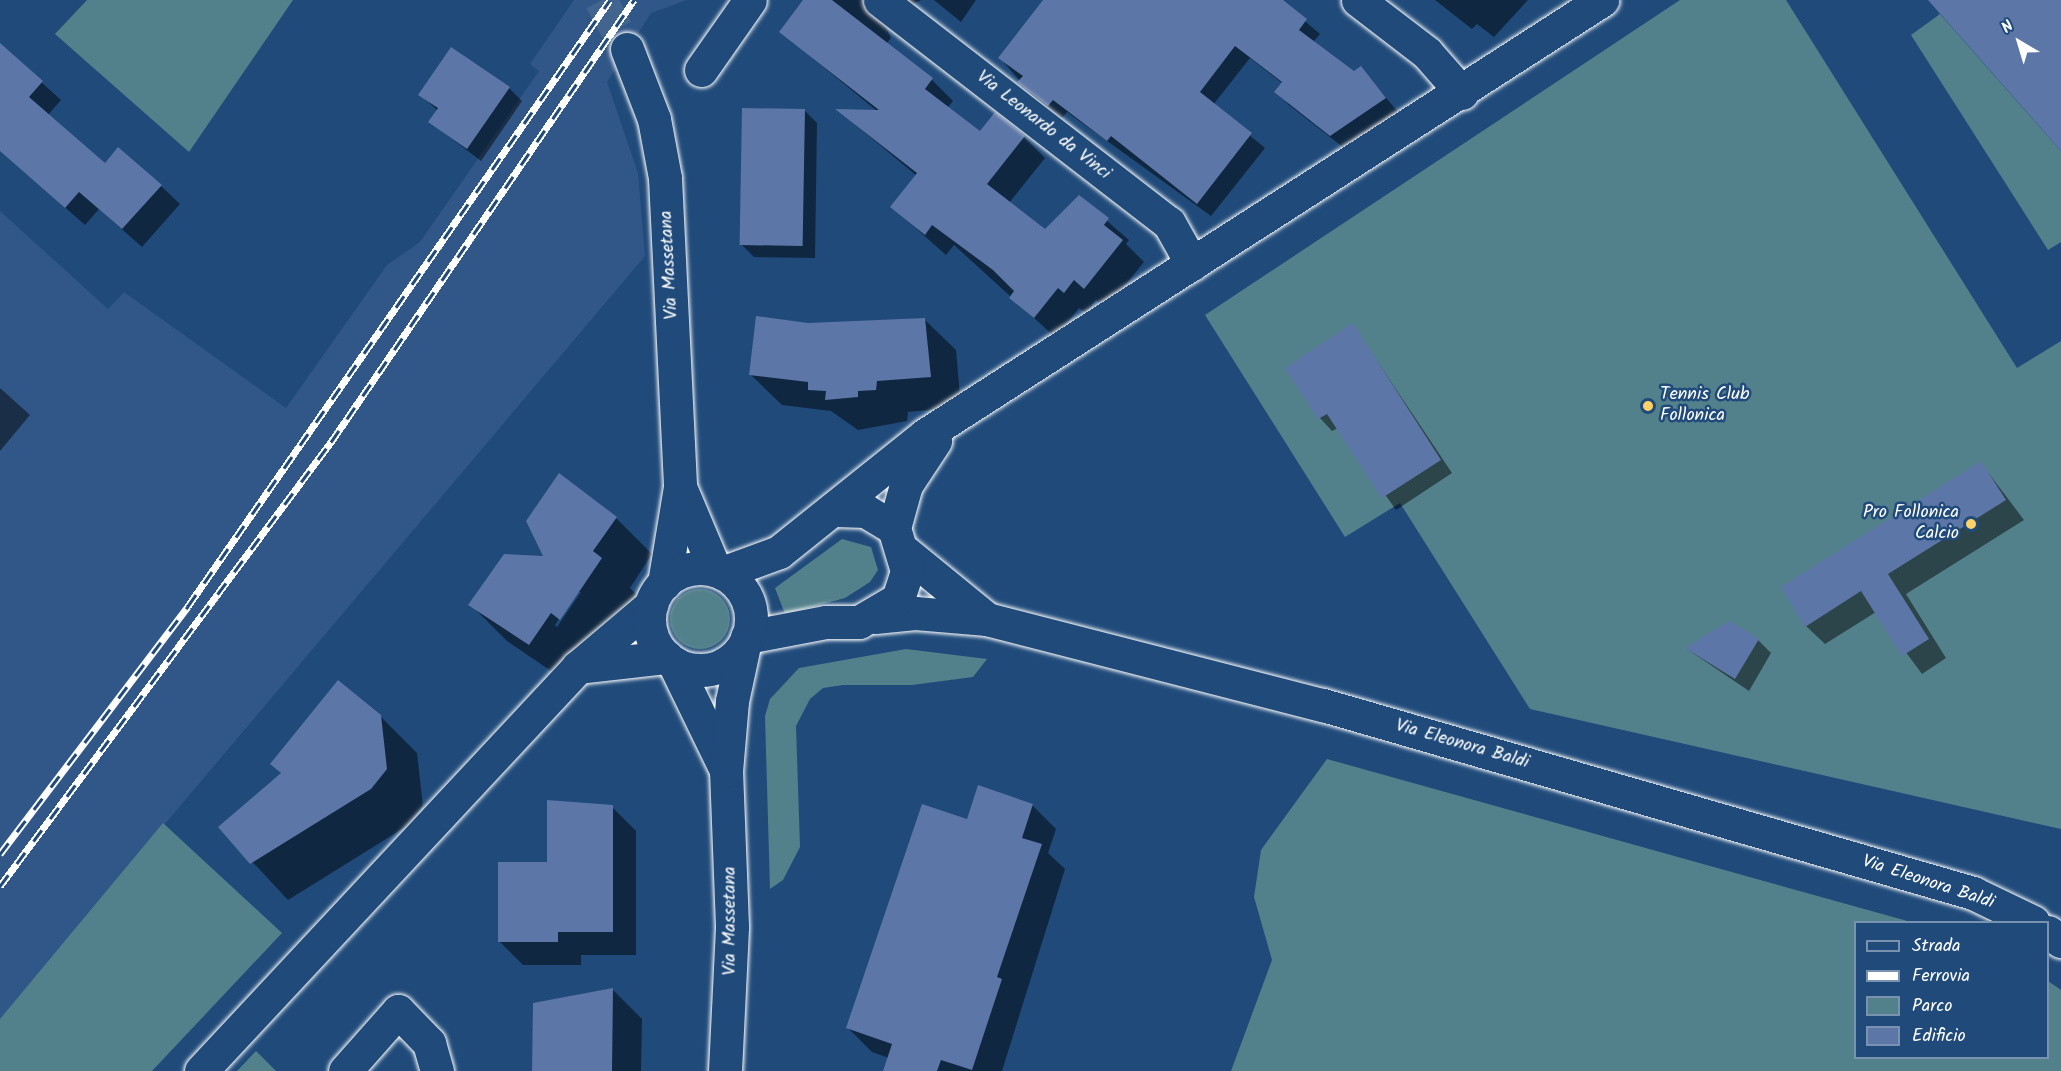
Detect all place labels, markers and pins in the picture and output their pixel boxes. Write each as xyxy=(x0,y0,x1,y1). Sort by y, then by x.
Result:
place label: Tennis Club Follonica xyxy=(1660,385,1749,428)
marker: Tennis Club Follonica xyxy=(1641,399,1655,413)
place label: Pro Follonica Calcio xyxy=(1863,503,1959,546)
marker: Pro Follonica Calcio xyxy=(1964,517,1978,531)

